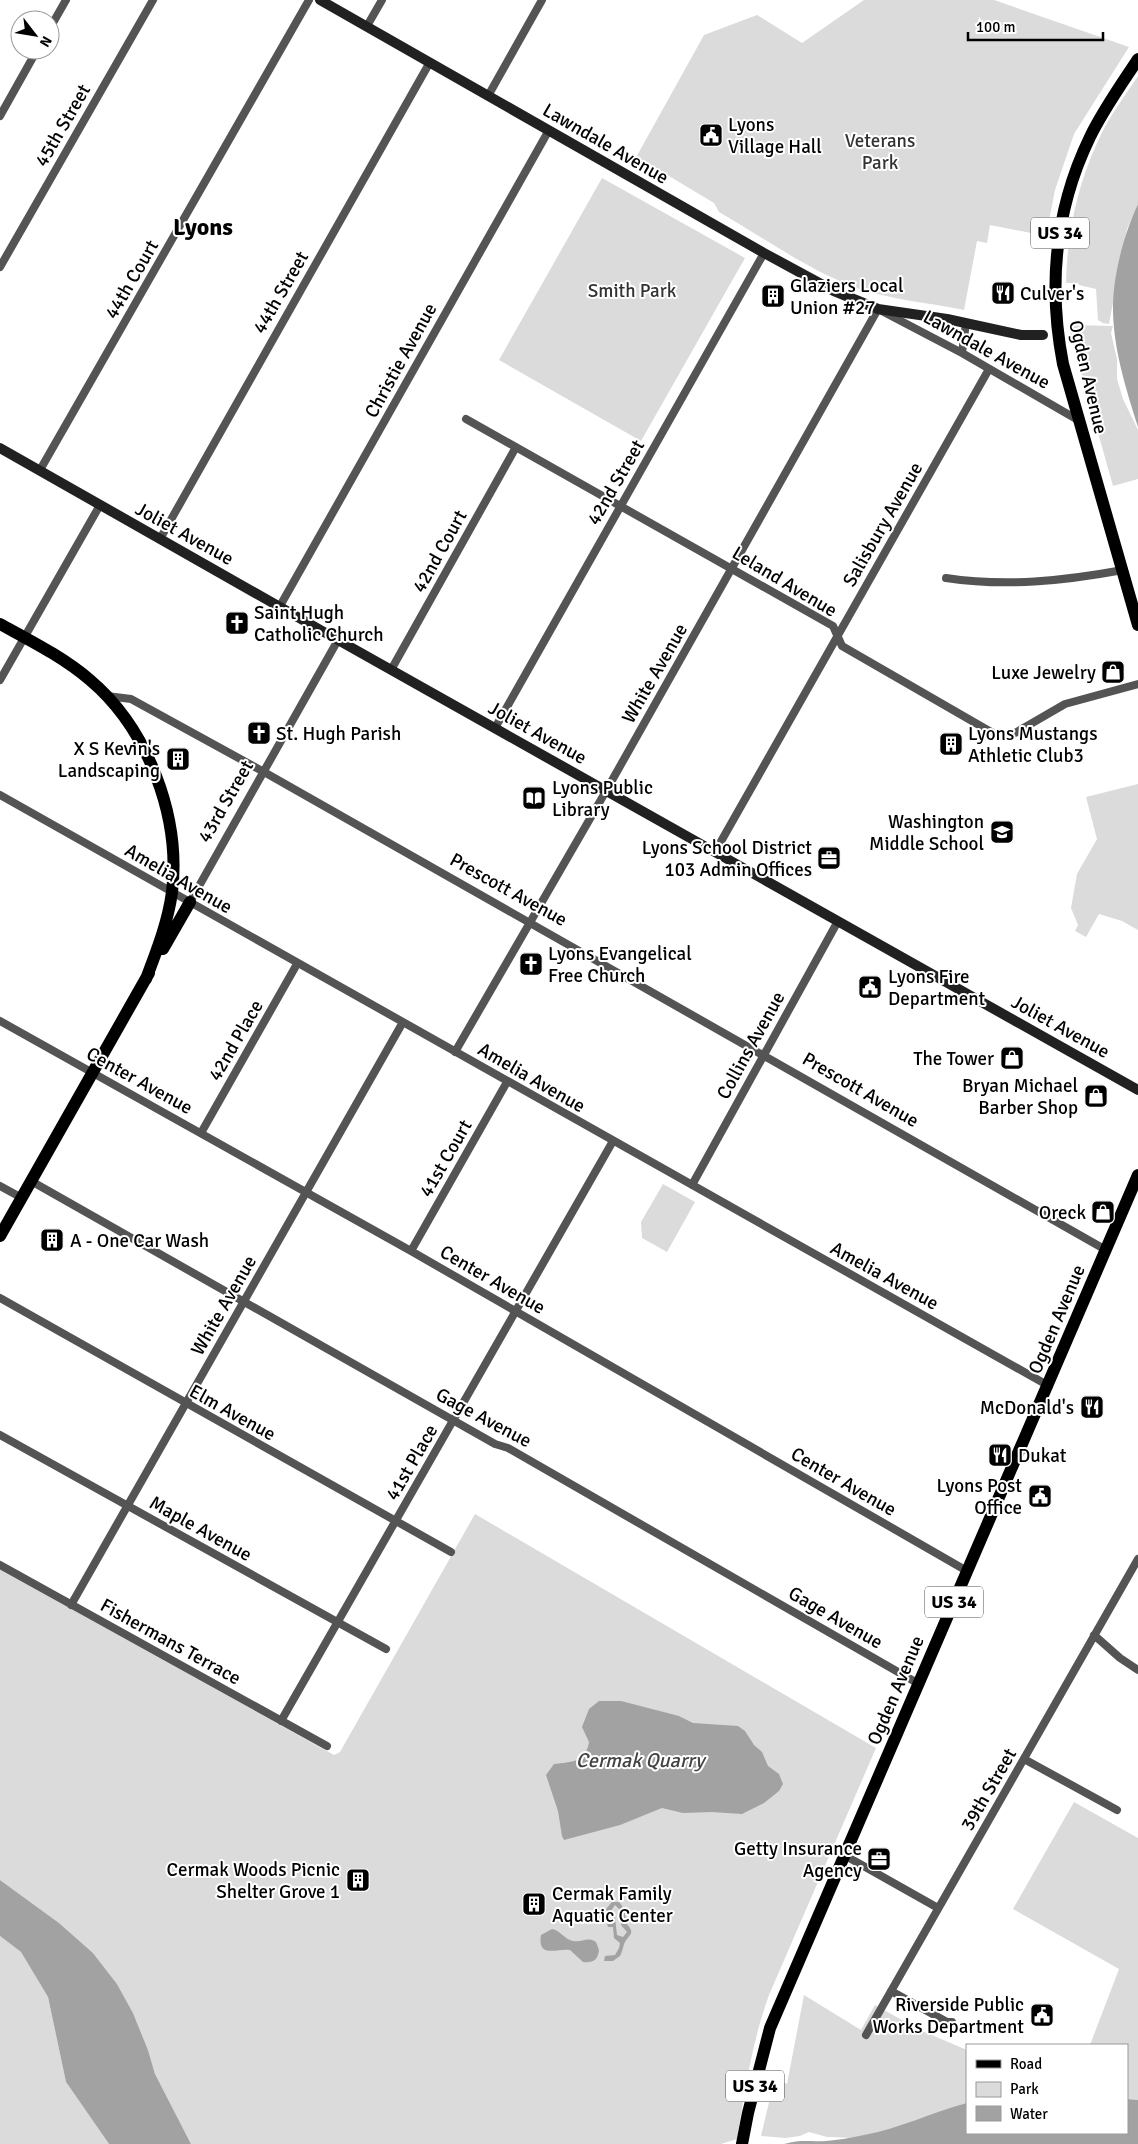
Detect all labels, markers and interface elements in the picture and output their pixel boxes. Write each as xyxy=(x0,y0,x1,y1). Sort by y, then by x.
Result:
north arrow xyxy=(10,10,60,60)
scale bar xyxy=(968,10,1103,42)
text: 100 m xyxy=(976,18,1016,36)
text: N xyxy=(36,33,56,50)
street label: 45th Street xyxy=(30,80,96,171)
street label: Lawndale Avenue xyxy=(538,98,673,190)
place label: Lyons Village Hall xyxy=(728,113,822,159)
public building icon: Lyons Village Hall xyxy=(698,122,724,148)
park label: Veterans Park xyxy=(845,129,915,175)
district label: Lyons xyxy=(173,212,233,242)
road number: US 34 xyxy=(1031,218,1089,248)
street label: 44th Court xyxy=(100,235,164,323)
street label: 44th Street xyxy=(248,247,314,338)
place label: Glaziers Local Union #27 xyxy=(790,274,904,320)
park label: Smith Park xyxy=(588,279,677,303)
restaurant icon: Culver's xyxy=(990,280,1016,306)
place label: Culver's xyxy=(1020,282,1084,306)
building icon: Glaziers Local Union #27 xyxy=(760,283,786,309)
street label: Christie Avenue xyxy=(359,299,442,422)
street label: Lawndale Avenue xyxy=(919,305,1054,395)
street label: Ogden Avenue xyxy=(1063,318,1113,436)
street label: 42nd Street xyxy=(582,435,650,529)
street label: Salisbury Avenue xyxy=(838,458,928,591)
street label: Joliet Avenue xyxy=(131,497,238,571)
street label: 42nd Court xyxy=(407,506,473,597)
street label: Leland Avenue xyxy=(728,541,841,623)
place label: Saint Hugh Catholic Church xyxy=(254,601,384,647)
church icon: Saint Hugh Catholic Church xyxy=(224,610,250,636)
street label: White Avenue xyxy=(617,619,693,728)
shop icon: Luxe Jewelry xyxy=(1100,659,1126,685)
place label: Luxe Jewelry xyxy=(991,661,1096,685)
street label: Joliet Avenue xyxy=(484,696,591,770)
church icon: St. Hugh Parish xyxy=(246,720,272,746)
place label: St. Hugh Parish xyxy=(276,722,401,746)
place label: Lyons Mustangs Athletic Club3 xyxy=(968,722,1097,768)
building icon: Lyons Mustangs Athletic Club3 xyxy=(938,731,964,757)
place label: X S Kevin's Landscaping xyxy=(58,737,160,783)
building icon: X S Kevin's Landscaping xyxy=(165,746,191,772)
street label: 43rd Street xyxy=(193,756,259,847)
place label: Lyons Public Library xyxy=(552,776,653,822)
library icon: Lyons Public Library xyxy=(521,785,547,811)
place label: Washington Middle School xyxy=(869,810,984,856)
school or university icon: Washington Middle School xyxy=(989,819,1015,845)
place label: Lyons School District 103 Admin Offices xyxy=(642,836,812,882)
street label: Amelia Avenue xyxy=(120,838,237,919)
office icon: Lyons School District 103 Admin Offices xyxy=(816,845,842,871)
street label: Prescott Avenue xyxy=(446,848,571,932)
place label: Lyons Evangelical Free Church xyxy=(548,942,692,988)
church icon: Lyons Evangelical Free Church xyxy=(518,951,544,977)
place label: Lyons Fire Department xyxy=(888,965,986,1011)
public building icon: Lyons Fire Department xyxy=(857,974,883,1000)
street label: Collins Avenue xyxy=(711,987,790,1104)
street label: Joliet Avenue xyxy=(1007,990,1114,1064)
street label: 42nd Place xyxy=(203,996,269,1085)
street label: Amelia Avenue xyxy=(473,1037,590,1118)
street label: Center Avenue xyxy=(82,1042,197,1120)
shop icon: The Tower xyxy=(999,1045,1025,1071)
street label: Prescott Avenue xyxy=(798,1047,923,1133)
place label: The Tower xyxy=(913,1047,994,1071)
place label: Bryan Michael Barber Shop xyxy=(962,1074,1078,1120)
shop icon: Bryan Michael Barber Shop xyxy=(1083,1083,1109,1109)
street label: 41st Court xyxy=(414,1115,478,1201)
shop icon: Oreck xyxy=(1090,1199,1116,1225)
place label: Oreck xyxy=(1039,1201,1086,1225)
building icon: A - One Car Wash xyxy=(39,1227,65,1253)
place label: A - One Car Wash xyxy=(70,1229,209,1253)
street label: Amelia Avenue xyxy=(826,1236,943,1315)
street label: Center Avenue xyxy=(435,1240,550,1320)
street label: White Avenue xyxy=(186,1251,262,1360)
street label: Ogden Avenue xyxy=(1023,1261,1091,1378)
street label: Elm Avenue xyxy=(185,1379,280,1446)
street label: Gage Avenue xyxy=(432,1383,535,1453)
restaurant icon: McDonald's xyxy=(1079,1394,1105,1420)
place label: McDonald's xyxy=(980,1396,1074,1420)
street label: 41st Place xyxy=(380,1420,443,1505)
street label: Center Avenue xyxy=(786,1442,901,1522)
restaurant icon: Dukat xyxy=(987,1442,1013,1468)
place label: Dukat xyxy=(1018,1444,1067,1468)
place label: Lyons Post Office xyxy=(936,1474,1022,1520)
public building icon: Lyons Post Office xyxy=(1027,1483,1053,1509)
street label: Maple Avenue xyxy=(145,1491,256,1567)
street label: Gage Avenue xyxy=(784,1581,887,1654)
road number: US 34 xyxy=(925,1586,983,1618)
street label: Fishermans Terrace xyxy=(96,1593,245,1690)
street label: Ogden Avenue xyxy=(862,1632,930,1749)
street label: 39th Street xyxy=(956,1744,1022,1835)
water label: Cermak Quarry xyxy=(576,1748,707,1773)
place label: Getty Insurance Agency xyxy=(734,1837,862,1883)
office icon: Getty Insurance Agency xyxy=(866,1846,892,1872)
place label: Cermak Woods Picnic Shelter Grove 1 xyxy=(167,1858,340,1904)
building icon: Cermak Woods Picnic Shelter Grove 1 xyxy=(345,1867,371,1893)
place label: Cermak Family Aquatic Center xyxy=(552,1882,673,1928)
building icon: Cermak Family Aquatic Center xyxy=(521,1891,547,1917)
place label: Riverside Public Works Department xyxy=(872,1993,1024,2039)
public building icon: Riverside Public Works Department xyxy=(1029,2002,1055,2028)
legend xyxy=(966,2044,1128,2134)
text: Road xyxy=(1010,2055,1042,2073)
road number: US 34 xyxy=(726,2070,784,2102)
text: Park xyxy=(1010,2080,1039,2098)
text: Water xyxy=(1010,2105,1048,2123)

